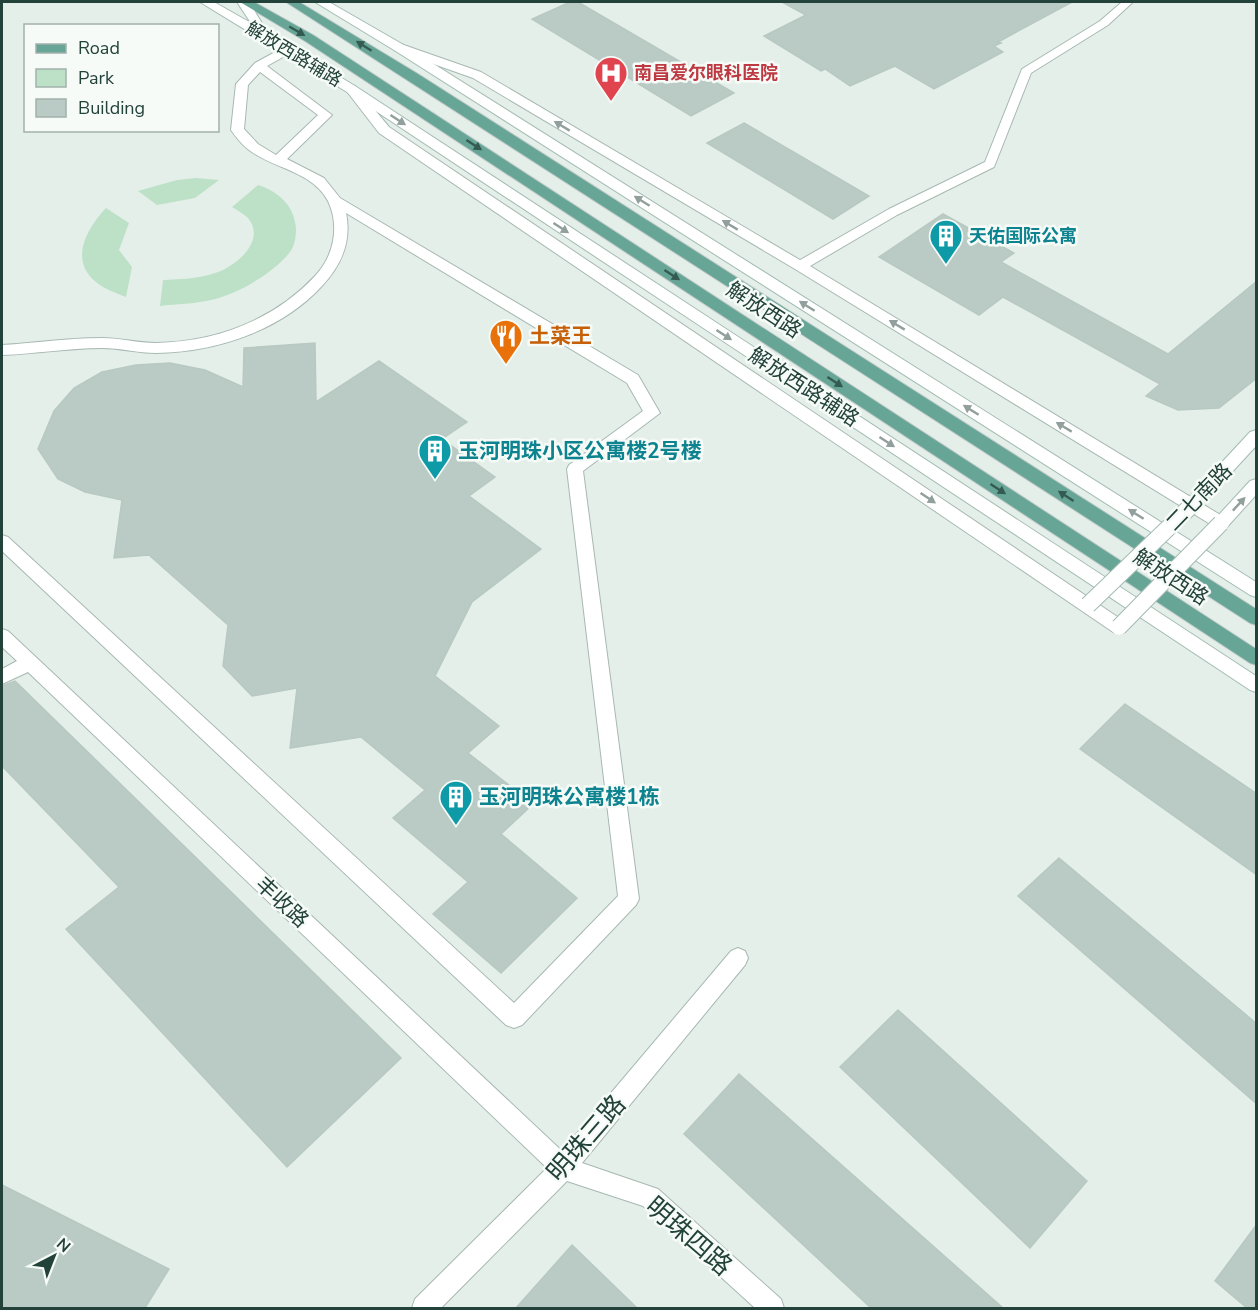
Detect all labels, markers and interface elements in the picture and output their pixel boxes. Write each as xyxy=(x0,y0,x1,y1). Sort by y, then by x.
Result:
street label: 解放西路辅路 xyxy=(242,16,346,92)
legend xyxy=(24,24,219,132)
one-way arrow xyxy=(289,25,305,36)
text: Road xyxy=(78,36,120,60)
one-way arrow xyxy=(356,41,372,52)
hospital icon: 南昌爱尔眼科医院 xyxy=(593,55,629,102)
place label: 南昌爱尔眼科医院 xyxy=(634,61,778,85)
text: Park xyxy=(78,66,115,90)
text: Building xyxy=(78,96,145,120)
one-way arrow xyxy=(390,115,407,126)
one-way arrow xyxy=(554,120,570,131)
one-way arrow xyxy=(466,140,482,151)
one-way arrow xyxy=(634,196,650,207)
building icon: 天佑国际公寓 xyxy=(928,218,964,265)
one-way arrow xyxy=(722,219,738,230)
one-way arrow xyxy=(553,222,569,233)
place label: 天佑国际公寓 xyxy=(969,224,1077,248)
one-way arrow xyxy=(664,270,680,281)
street label: 解放西路 xyxy=(721,275,807,345)
one-way arrow xyxy=(798,300,815,311)
restaurant icon: 土菜王 xyxy=(488,318,524,365)
one-way arrow xyxy=(889,320,905,331)
place label: 土菜王 xyxy=(529,322,592,350)
one-way arrow xyxy=(716,329,732,340)
street label: 解放西路辅路 xyxy=(744,341,864,433)
one-way arrow xyxy=(827,376,843,387)
one-way arrow xyxy=(963,404,979,415)
one-way arrow xyxy=(1056,421,1072,432)
building icon: 玉河明珠小区公寓楼2号楼 xyxy=(417,433,453,480)
one-way arrow xyxy=(879,436,895,447)
place label: 玉河明珠小区公寓楼2号楼 xyxy=(458,437,702,465)
street label: 二七南路 xyxy=(1160,457,1238,537)
one-way arrow xyxy=(990,483,1006,495)
one-way arrow xyxy=(1058,491,1074,502)
one-way arrow xyxy=(920,492,936,504)
one-way arrow xyxy=(1232,497,1245,512)
one-way arrow xyxy=(1128,509,1144,520)
street label: 解放西路 xyxy=(1128,542,1214,612)
building icon: 玉河明珠公寓楼1栋 xyxy=(438,779,474,826)
place label: 玉河明珠公寓楼1栋 xyxy=(479,783,660,811)
street label: 丰收路 xyxy=(249,870,315,934)
street label: 明珠三路 xyxy=(539,1088,634,1189)
street label: 明珠四路 xyxy=(638,1189,739,1284)
north arrow xyxy=(24,1226,84,1286)
text: N xyxy=(52,1233,75,1258)

